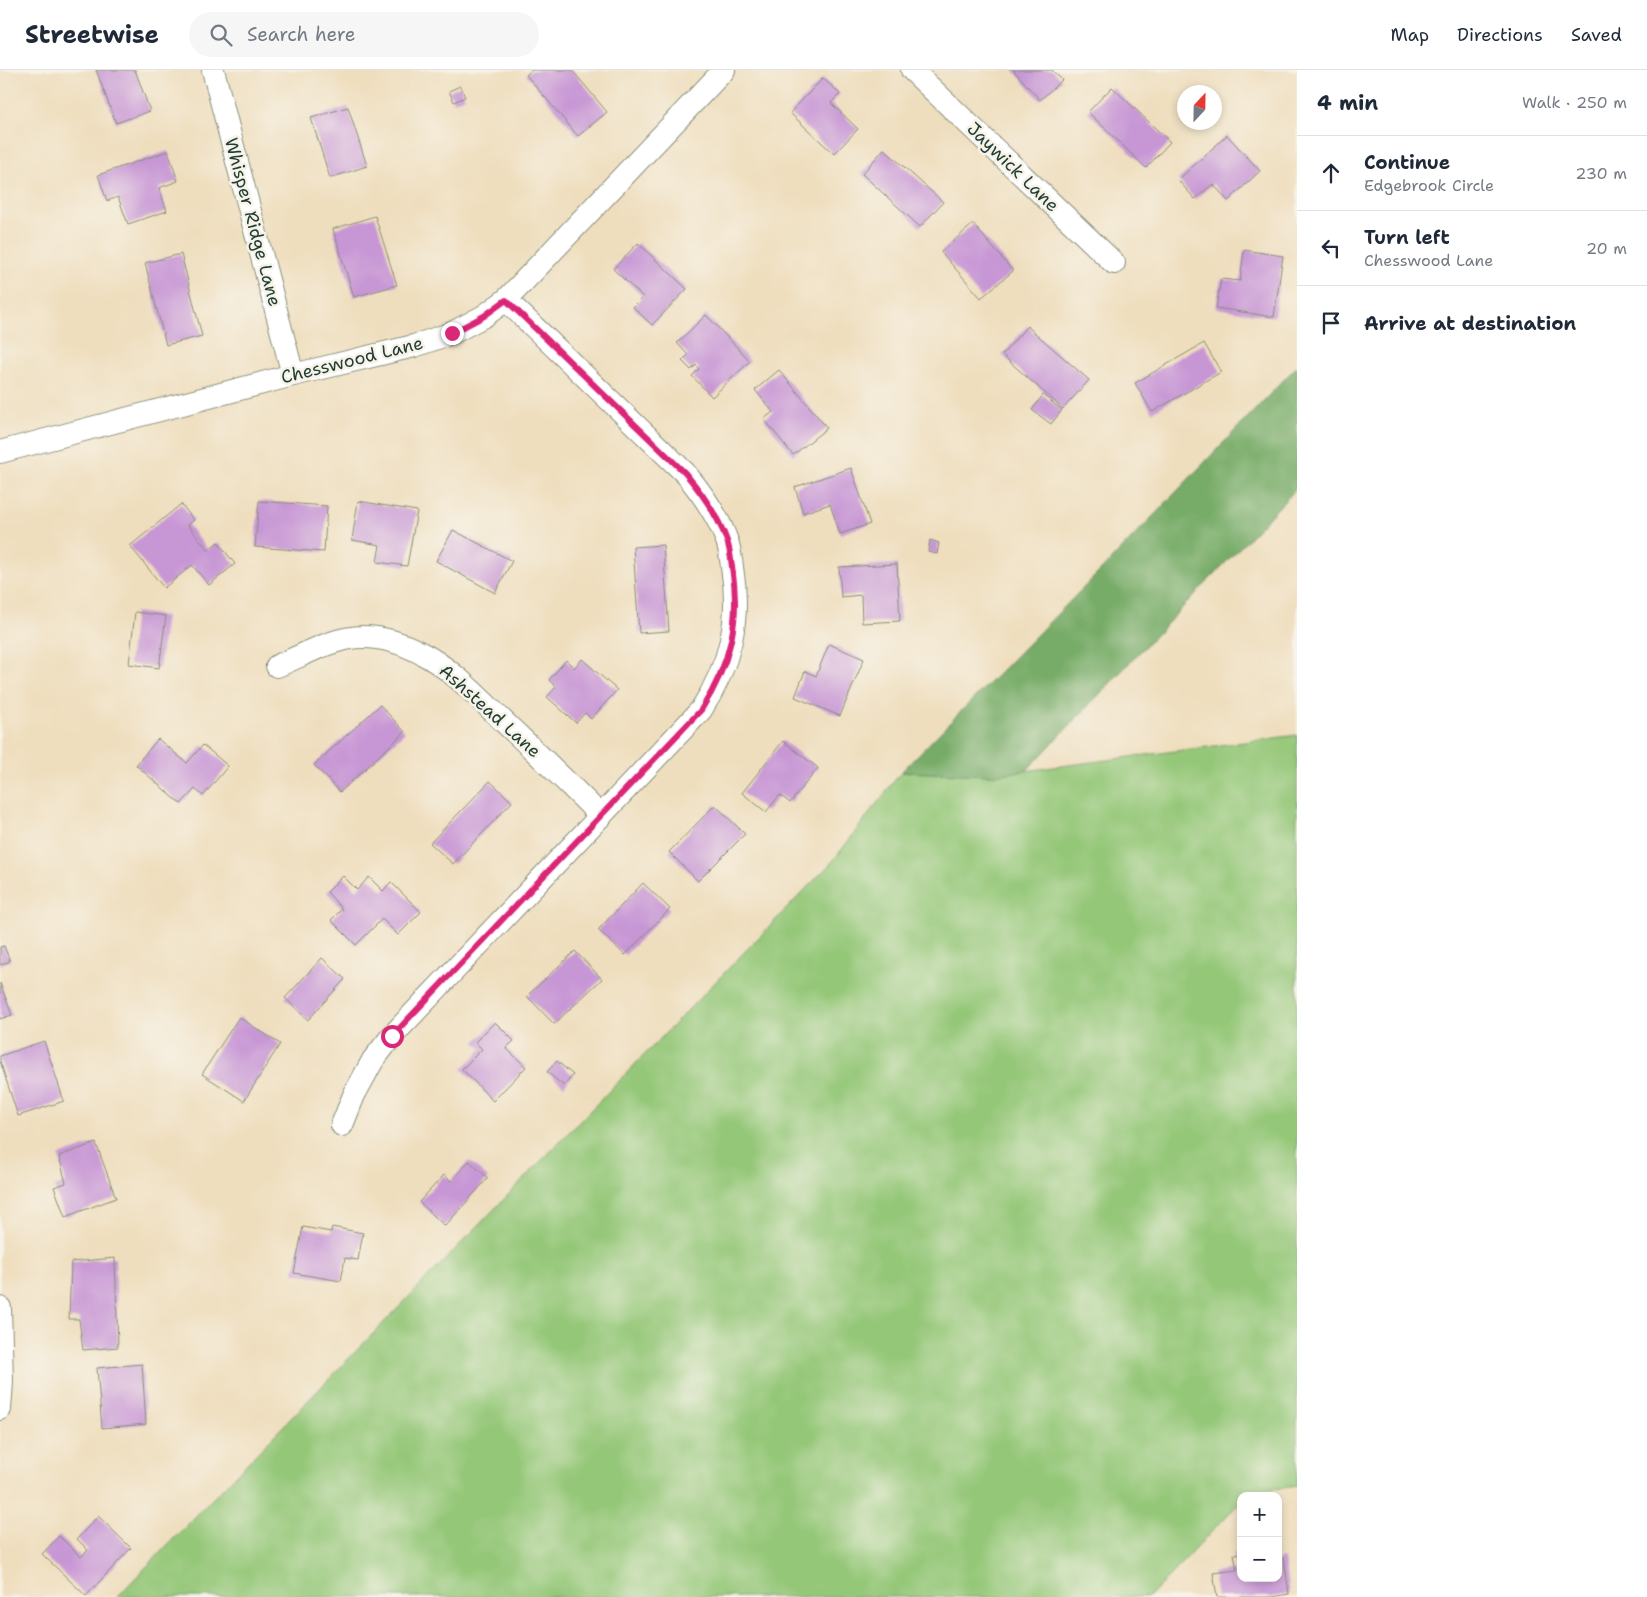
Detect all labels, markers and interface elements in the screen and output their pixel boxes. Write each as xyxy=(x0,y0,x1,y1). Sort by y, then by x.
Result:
search box xyxy=(189,12,539,57)
text: Streetwise xyxy=(25,19,159,51)
icon: search xyxy=(207,21,235,49)
text: Search here xyxy=(247,22,356,47)
text: Map xyxy=(1391,23,1429,47)
text: Directions xyxy=(1457,23,1543,47)
text: Saved xyxy=(1571,23,1622,47)
north arrow xyxy=(1177,85,1222,130)
text: 4 min xyxy=(1317,89,1378,117)
text: Walk · 250 m xyxy=(1522,92,1627,113)
street label: Jaywick Lane xyxy=(962,117,1064,217)
street label: Whisper Ridge Lane xyxy=(219,135,287,309)
text: Continue xyxy=(1364,150,1450,175)
icon: ahead xyxy=(1317,159,1345,187)
text: 230 m xyxy=(1575,163,1627,184)
text: Edgebrook Circle xyxy=(1364,175,1494,196)
text: Turn left xyxy=(1364,225,1450,250)
icon: left xyxy=(1317,234,1345,262)
text: 20 m xyxy=(1586,238,1627,259)
text: Chesswood Lane xyxy=(1364,250,1493,271)
icon: arrive xyxy=(1317,309,1345,337)
text: Arrive at destination xyxy=(1364,311,1576,336)
route end xyxy=(441,322,464,345)
street label: Chesswood Lane xyxy=(278,331,426,389)
street label: Ashstead Lane xyxy=(434,659,546,763)
route start xyxy=(381,1025,404,1048)
map controls xyxy=(1237,1492,1282,1582)
button: + xyxy=(1237,1492,1282,1537)
button: − xyxy=(1237,1537,1282,1582)

